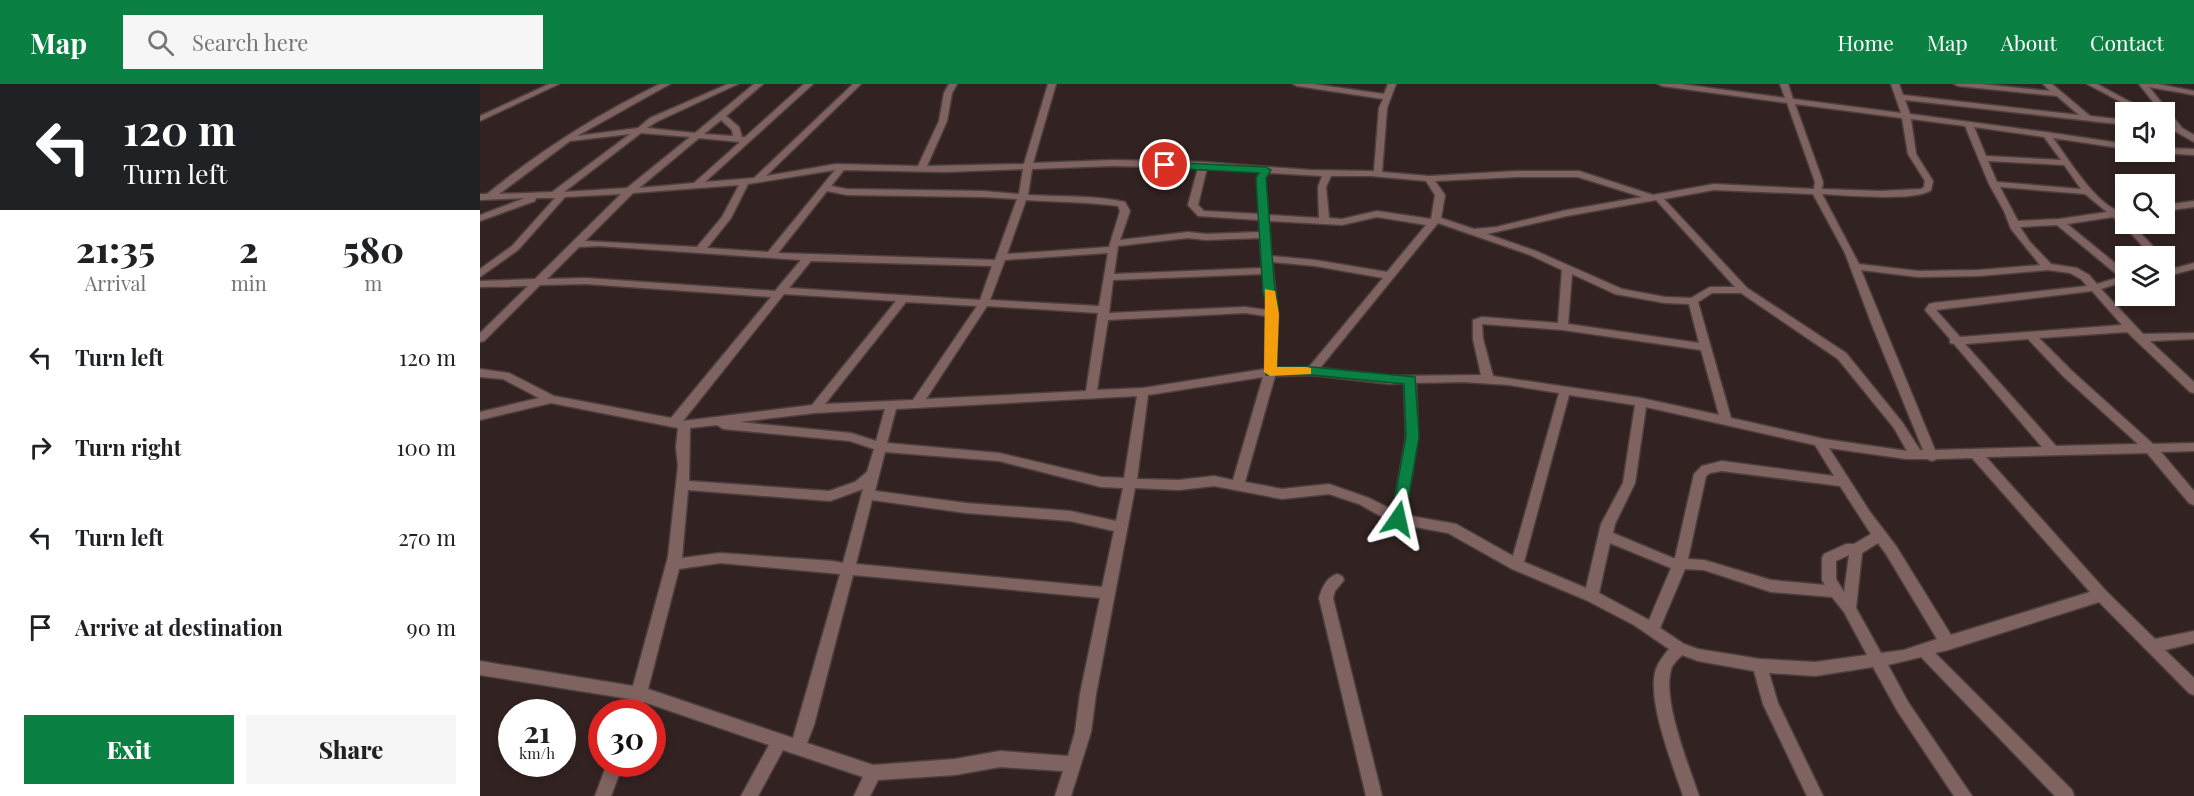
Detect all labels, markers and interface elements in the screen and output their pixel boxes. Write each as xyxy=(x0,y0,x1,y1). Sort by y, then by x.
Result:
search box xyxy=(123,15,543,69)
text: Map xyxy=(30,24,87,61)
icon: search xyxy=(144,26,177,59)
text: Search here xyxy=(192,27,308,57)
text: Home xyxy=(1838,28,1894,56)
text: Map xyxy=(1927,28,1968,56)
text: About xyxy=(2001,28,2057,56)
text: Contact xyxy=(2090,28,2164,56)
text: 120 m xyxy=(123,101,236,157)
map controls xyxy=(2115,102,2175,306)
button: sound xyxy=(2115,102,2175,162)
icon: left xyxy=(24,108,102,186)
pin xyxy=(1139,139,1190,190)
icon: arrive xyxy=(1148,148,1181,181)
text: Turn left xyxy=(123,155,227,191)
button: search xyxy=(2115,174,2175,234)
text: 21:35 xyxy=(76,224,155,272)
text: 2 xyxy=(239,224,258,272)
text: 580 xyxy=(343,224,404,272)
button: layers xyxy=(2115,246,2175,306)
text: Arrival xyxy=(85,269,146,296)
text: min xyxy=(231,269,267,296)
text: m xyxy=(364,269,382,296)
icon: left xyxy=(24,341,57,374)
text: Turn left xyxy=(75,342,164,372)
text: 120 m xyxy=(399,342,456,372)
icon: right xyxy=(24,431,57,464)
text: Turn right xyxy=(75,432,181,462)
text: 100 m xyxy=(396,432,456,462)
position arrow xyxy=(1366,487,1430,551)
icon: left xyxy=(24,521,57,554)
text: Turn left xyxy=(75,522,164,552)
text: 270 m xyxy=(398,522,456,552)
icon: arrive xyxy=(24,611,57,644)
text: Arrive at destination xyxy=(75,612,283,642)
text: 90 m xyxy=(407,612,456,642)
speed limit sign: 30 xyxy=(588,699,666,777)
text: 21 xyxy=(523,711,551,751)
button: Exit xyxy=(24,715,234,784)
button: Share xyxy=(246,715,456,784)
text: km/h xyxy=(519,743,555,763)

